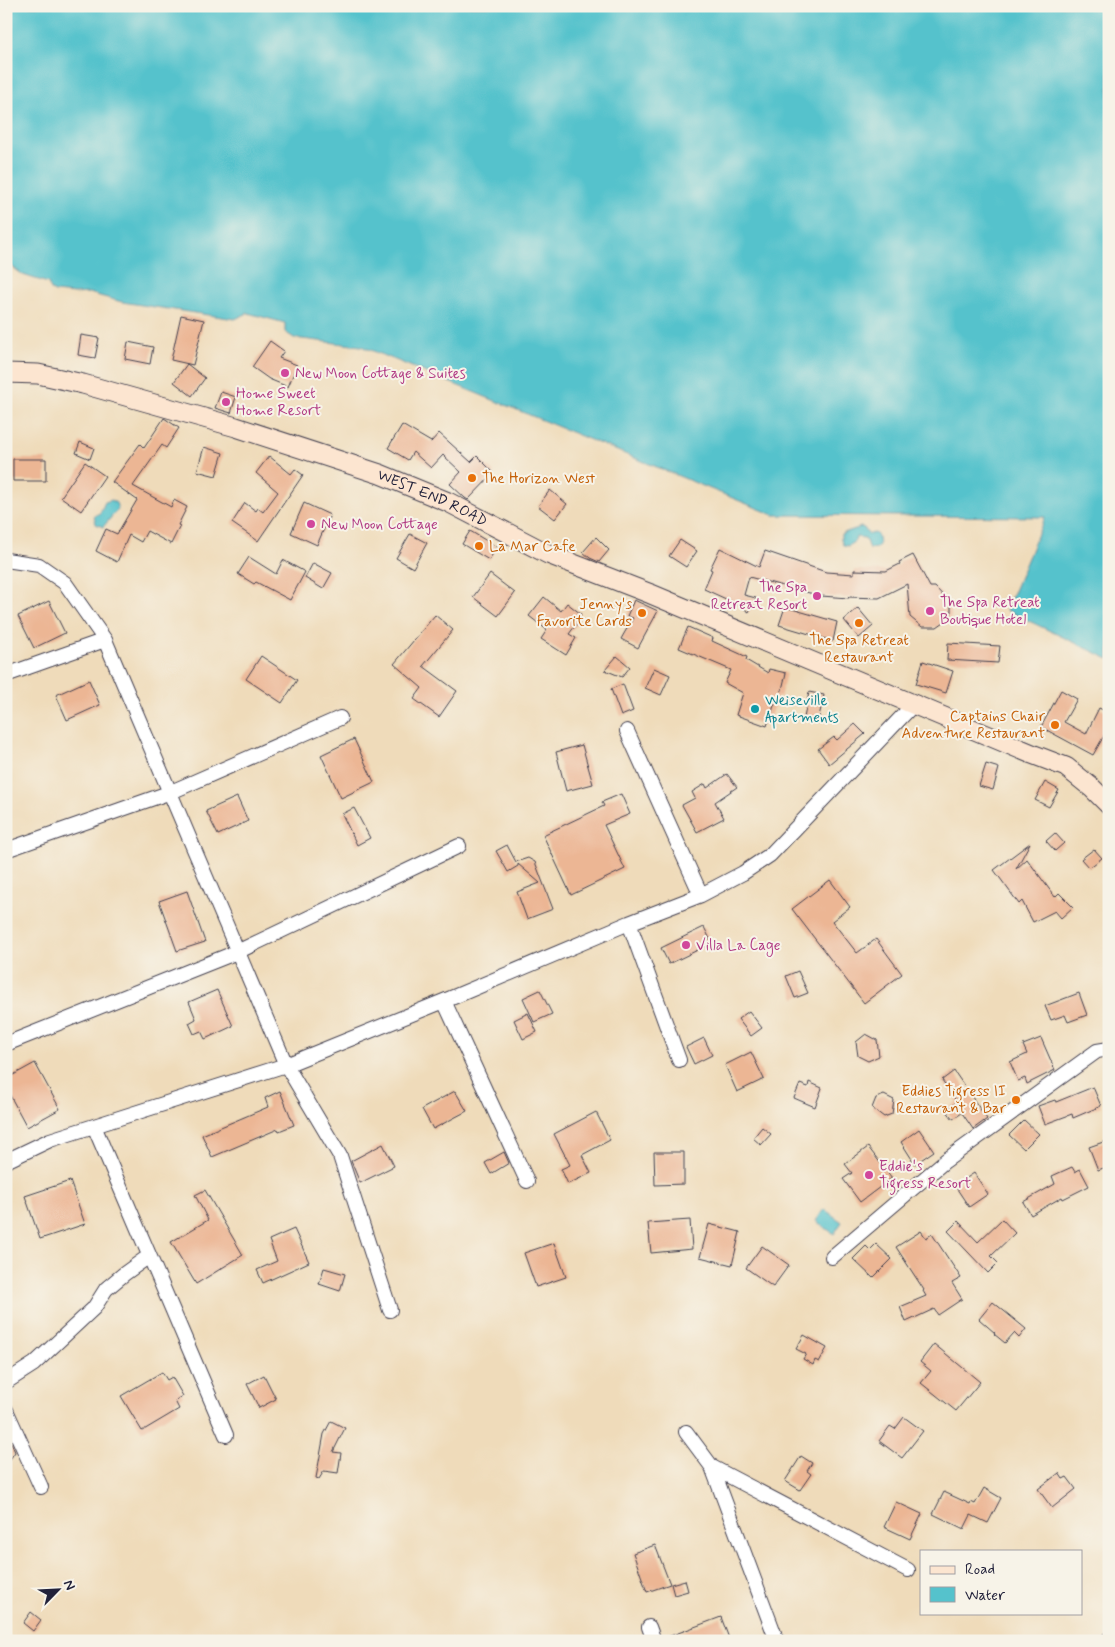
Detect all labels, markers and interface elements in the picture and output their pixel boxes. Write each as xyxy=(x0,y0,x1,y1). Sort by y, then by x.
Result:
place label: New Moon Cottage & Suites xyxy=(295,364,466,384)
marker: New Moon Cottage & Suites xyxy=(279,367,291,379)
place label: Home Sweet Home Resort xyxy=(236,384,321,421)
marker: Home Sweet Home Resort xyxy=(220,396,232,408)
street label: WEST END ROAD xyxy=(374,465,491,532)
place label: The Horizon West xyxy=(482,469,596,489)
marker: The Horizon West xyxy=(466,472,478,484)
place label: New Moon Cottage xyxy=(321,515,438,535)
marker: New Moon Cottage xyxy=(305,518,317,530)
place label: La Mar Cafe xyxy=(489,537,576,557)
marker: La Mar Cafe xyxy=(473,540,485,552)
place label: The Spa Retreat Resort xyxy=(711,578,807,615)
marker: The Spa Retreat Resort xyxy=(811,590,823,602)
place label: The Spa Retreat Boutique Hotel xyxy=(940,593,1040,630)
place label: Jenny's Favorite Cards xyxy=(537,595,632,632)
marker: The Spa Retreat Boutique Hotel xyxy=(924,605,936,617)
marker: Jenny's Favorite Cards xyxy=(636,607,648,619)
marker: The Spa Retreat Restaurant xyxy=(853,617,865,629)
place label: The Spa Retreat Restaurant xyxy=(809,631,909,668)
place label: Weiseville Apartments xyxy=(765,691,839,729)
marker: Weiseville Apartments xyxy=(749,703,761,715)
place label: Captains Chair Adventure Restaurant xyxy=(902,707,1046,744)
marker: Captains Chair Adventure Restaurant xyxy=(1049,719,1061,731)
place label: Villa La Cage xyxy=(696,936,781,957)
marker: Villa La Cage xyxy=(680,939,692,951)
place label: Eddies Tigress II Restaurant & Bar xyxy=(896,1082,1007,1119)
marker: Eddies Tigress II Restaurant & Bar xyxy=(1010,1094,1022,1106)
place label: Eddie's Tigress Resort xyxy=(879,1157,971,1195)
marker: Eddie's Tigress Resort xyxy=(863,1169,875,1181)
legend xyxy=(920,1550,1082,1614)
text: Road xyxy=(965,1560,995,1580)
north arrow xyxy=(32,1564,82,1614)
text: N xyxy=(59,1577,79,1593)
text: Water xyxy=(965,1586,1005,1606)

